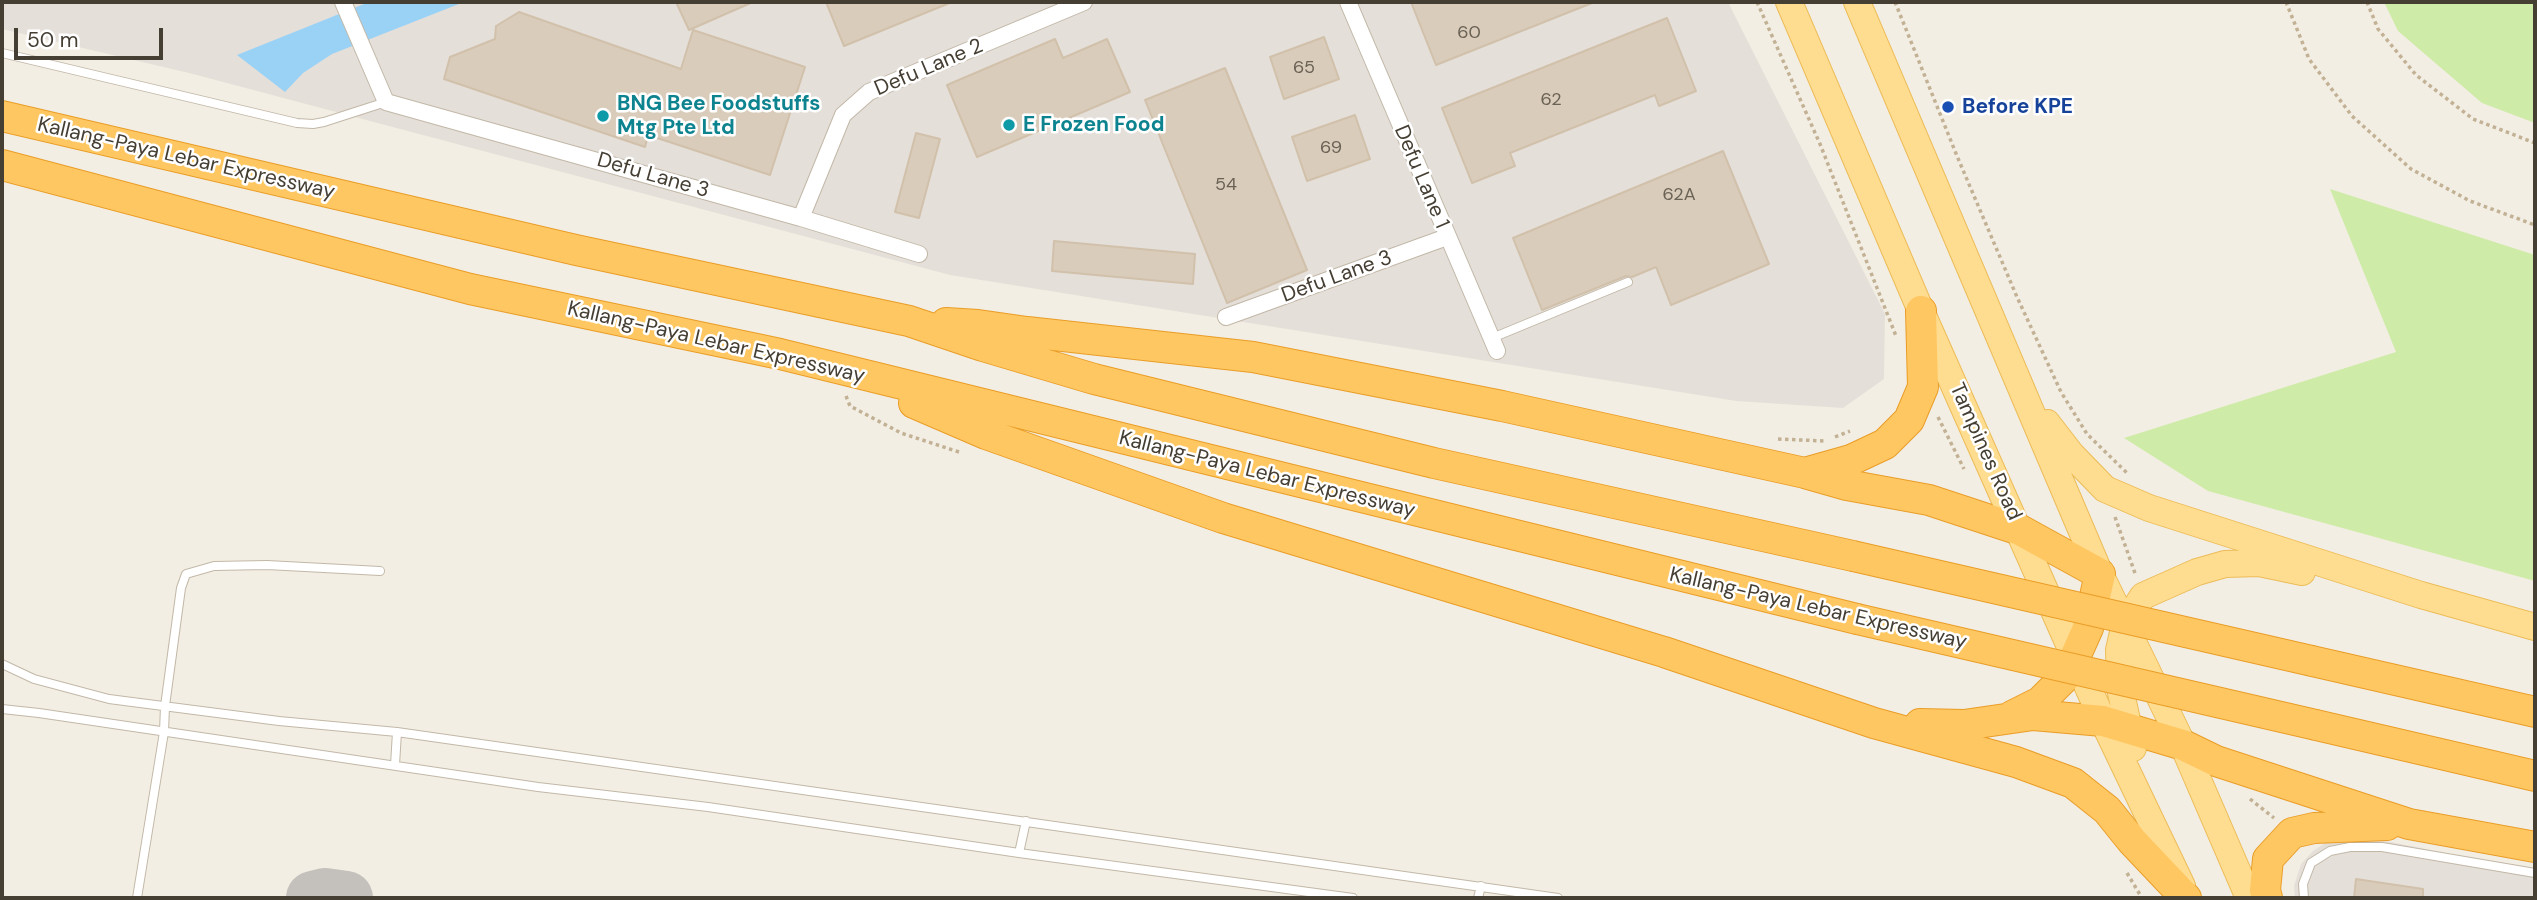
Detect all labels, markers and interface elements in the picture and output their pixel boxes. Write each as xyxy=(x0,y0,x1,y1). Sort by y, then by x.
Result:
scale bar xyxy=(18,14,166,58)
house number: 60 xyxy=(1457,22,1481,44)
text: 50 m xyxy=(27,26,78,54)
street label: Defu Lane 2 xyxy=(871,34,987,102)
house number: 65 xyxy=(1293,57,1315,79)
house number: 62 xyxy=(1540,89,1562,111)
place label: BNG Bee Foodstuffs Mtg Pte Ltd xyxy=(617,91,820,141)
place label: Before KPE xyxy=(1962,94,2073,120)
marker: Before KPE xyxy=(1940,99,1956,115)
marker: BNG Bee Foodstuffs Mtg Pte Ltd xyxy=(595,108,611,124)
street label: Kallang-Paya Lebar Expressway xyxy=(35,112,337,206)
place label: E Frozen Food xyxy=(1023,112,1164,138)
marker: E Frozen Food xyxy=(1001,117,1017,133)
street label: Defu Lane 1 xyxy=(1388,122,1454,232)
house number: 69 xyxy=(1320,137,1342,159)
street label: Defu Lane 3 xyxy=(594,148,712,204)
house number: 54 xyxy=(1215,174,1237,196)
house number: 62A xyxy=(1662,184,1696,206)
street label: Defu Lane 3 xyxy=(1278,245,1396,309)
street label: Kallang-Paya Lebar Expressway xyxy=(565,296,867,390)
street label: Tampines Road xyxy=(1943,379,2027,525)
street label: Kallang-Paya Lebar Expressway xyxy=(1116,426,1418,524)
street label: Kallang-Paya Lebar Expressway xyxy=(1667,562,1969,656)

